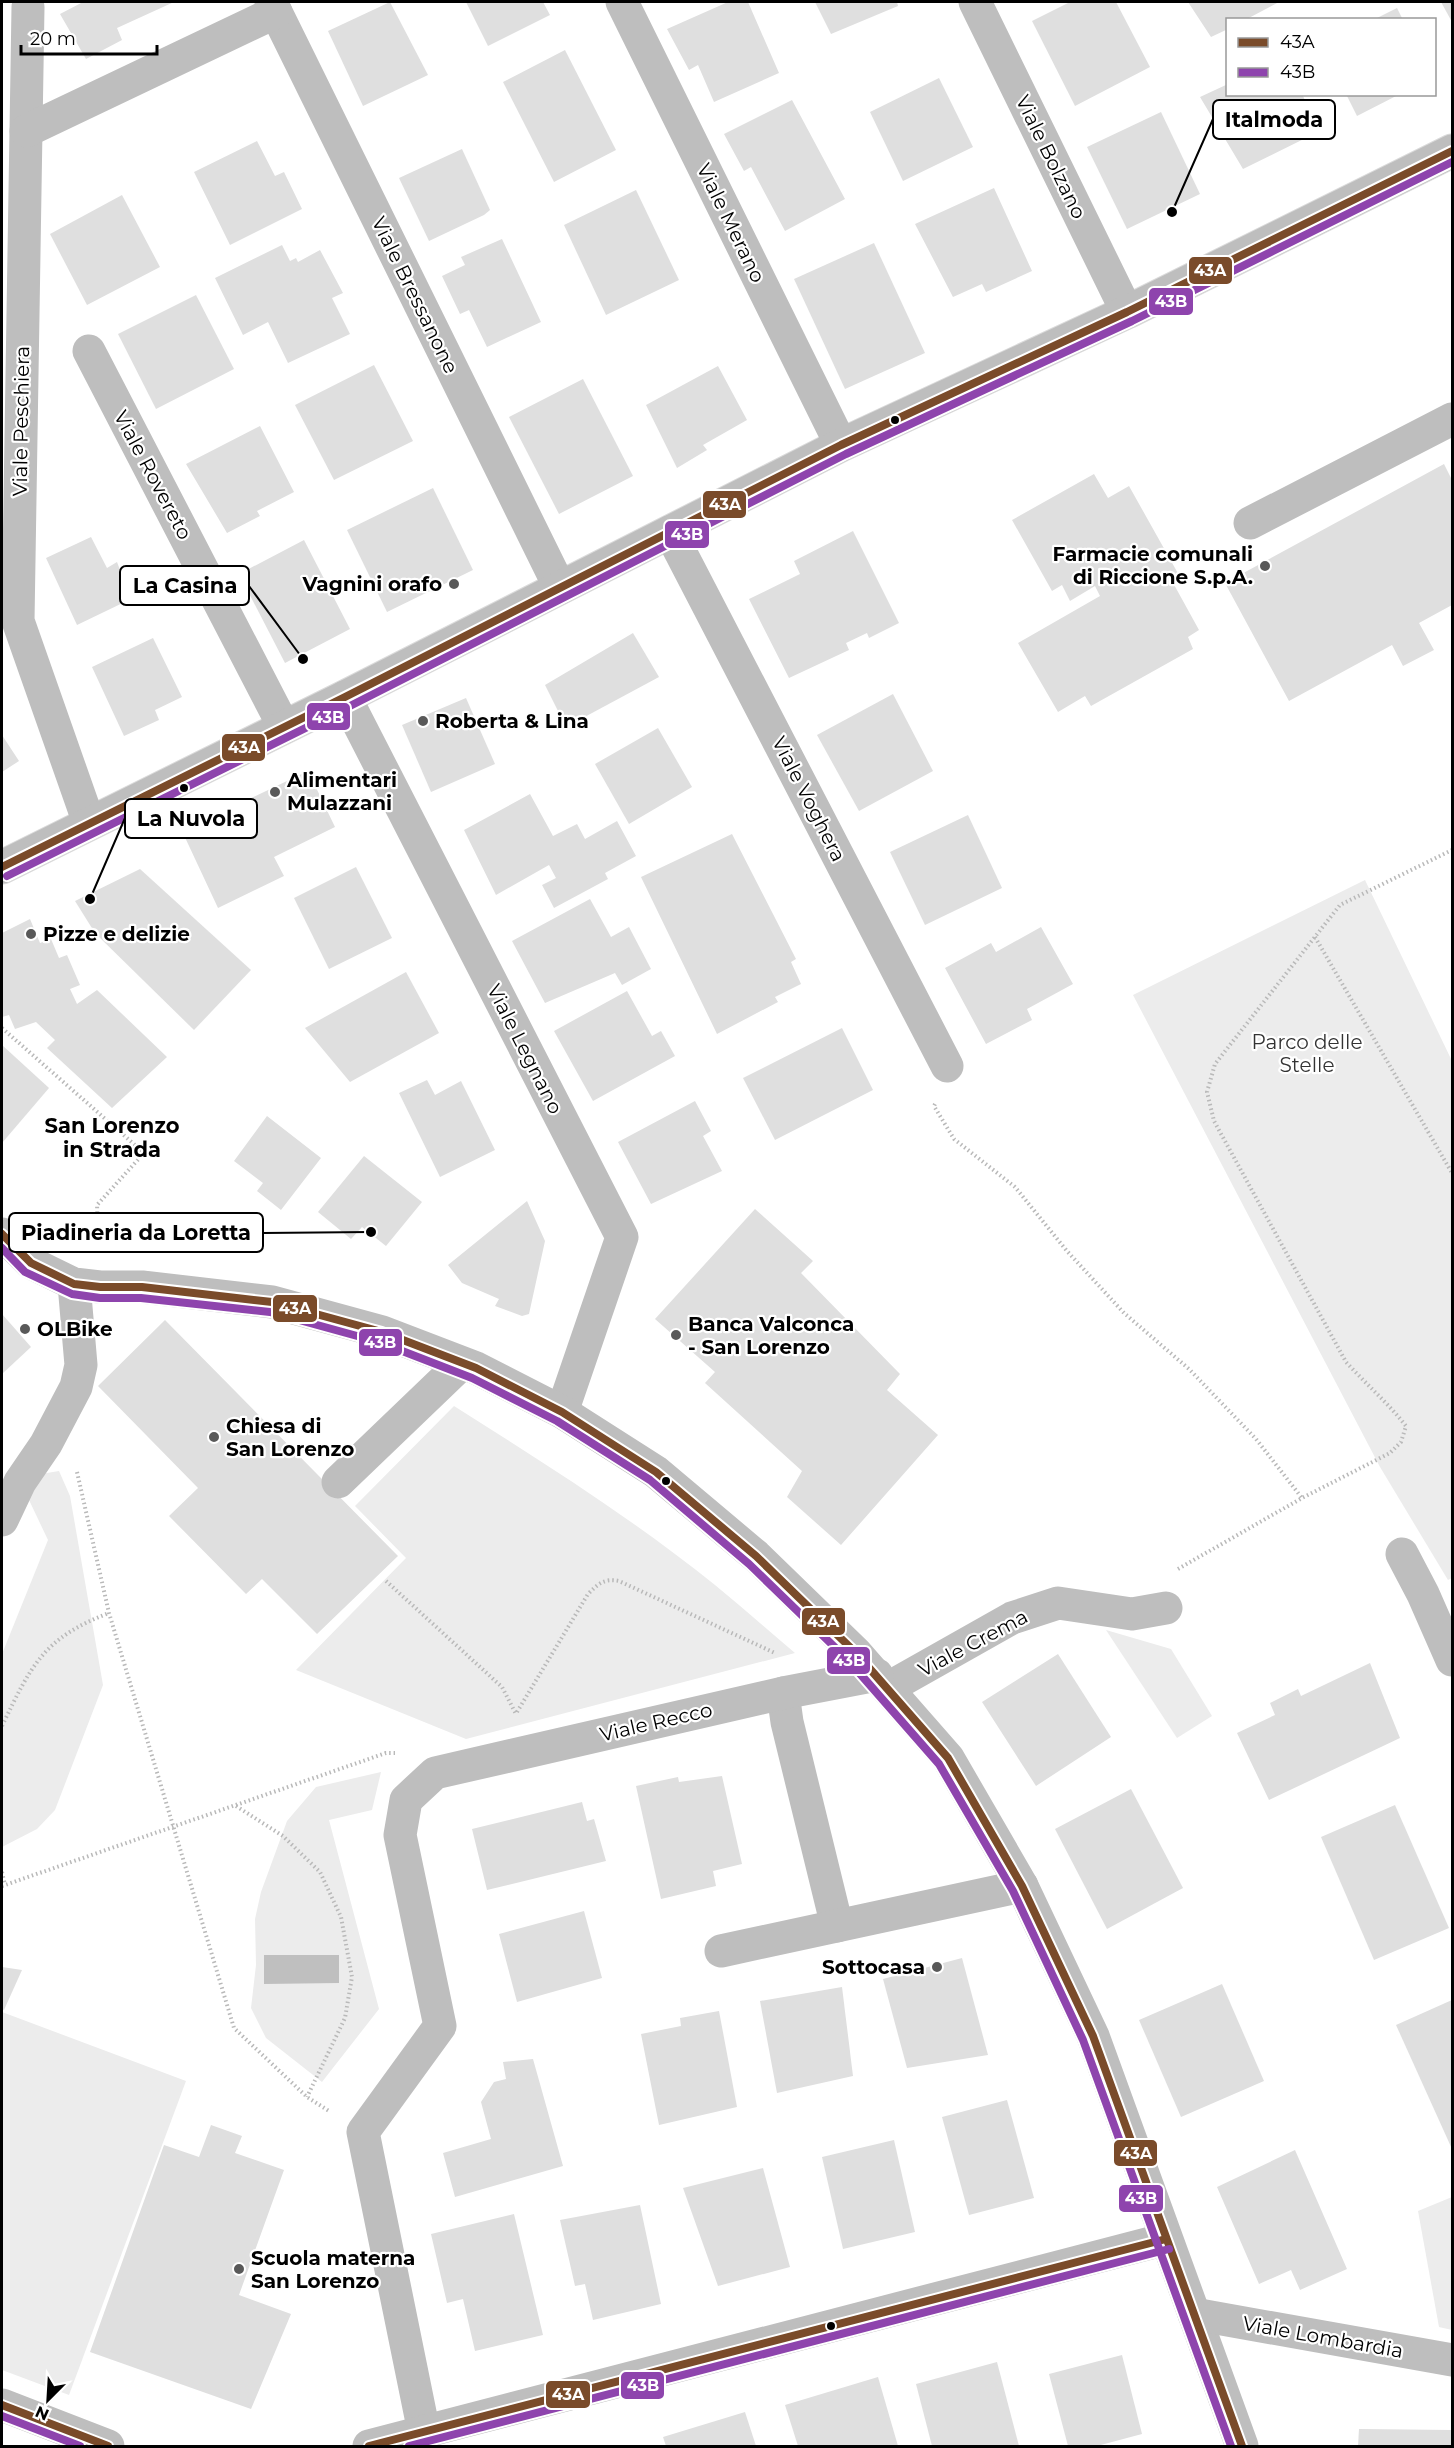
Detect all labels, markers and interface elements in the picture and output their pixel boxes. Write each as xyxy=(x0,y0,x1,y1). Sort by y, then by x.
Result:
scale bar xyxy=(21,18,158,56)
legend xyxy=(1226,18,1436,96)
text: 20 m xyxy=(30,28,76,50)
text: 43A xyxy=(1280,31,1315,53)
text: 43B xyxy=(1280,61,1315,83)
street label: Viale Bolzano xyxy=(1011,91,1091,223)
callout: Italmoda xyxy=(1213,100,1335,139)
text: Italmoda xyxy=(1225,107,1323,132)
street label: Viale Merano xyxy=(692,159,770,287)
street label: Viale Bressanone xyxy=(367,213,463,377)
line badge: 43A xyxy=(1188,256,1233,285)
text: 43A xyxy=(1194,261,1227,280)
line badge: 43B xyxy=(1148,287,1194,316)
text: 43B xyxy=(1155,292,1187,311)
street label: Viale Peschiera xyxy=(8,346,34,496)
street label: Viale Rovereto xyxy=(109,406,197,544)
unlabelled marker xyxy=(889,414,901,426)
line badge: 43A xyxy=(702,490,747,519)
text: 43A xyxy=(709,495,742,514)
line badge: 43B xyxy=(664,520,710,549)
text: 43B xyxy=(671,525,703,544)
place label: Farmacie comunali di Riccione S.p.A. xyxy=(1052,542,1253,589)
marker: Farmacie comunali di Riccione S.p.A. xyxy=(1258,559,1272,573)
callout: La Casina xyxy=(120,566,249,605)
place label: Vagnini orafo xyxy=(301,572,442,596)
text: La Casina xyxy=(133,573,237,598)
marker: Vagnini orafo xyxy=(447,577,461,591)
line badge: 43B xyxy=(306,702,351,731)
text: 43B xyxy=(312,708,344,727)
place label: Roberta & Lina xyxy=(435,709,589,733)
marker: Roberta & Lina xyxy=(416,714,430,728)
street label: Viale Voghera xyxy=(767,732,851,866)
line badge: 43A xyxy=(221,733,266,762)
text: 43A xyxy=(228,738,261,757)
place label: Alimentari Mulazzani xyxy=(286,768,397,815)
unlabelled marker xyxy=(178,782,190,794)
marker: Alimentari Mulazzani xyxy=(268,785,282,799)
callout: La Nuvola xyxy=(125,799,257,838)
text: La Nuvola xyxy=(137,806,245,831)
place label: Pizze e delizie xyxy=(43,922,190,946)
marker: Pizze e delizie xyxy=(24,927,38,941)
street label: Viale Legnano xyxy=(482,980,568,1118)
park label: Parco delle Stelle xyxy=(1252,1030,1362,1077)
district label: San Lorenzo in Strada xyxy=(45,1113,180,1162)
callout: Piadineria da Loretta xyxy=(9,1213,263,1252)
text: Piadineria da Loretta xyxy=(21,1220,251,1245)
line badge: 43A xyxy=(272,1294,318,1323)
text: 43A xyxy=(279,1299,312,1318)
place label: Banca Valconca - San Lorenzo xyxy=(688,1312,854,1359)
place label: OLBike xyxy=(37,1317,113,1341)
marker: OLBike xyxy=(18,1322,32,1336)
line badge: 43B xyxy=(358,1328,403,1357)
marker: Banca Valconca - San Lorenzo xyxy=(669,1328,683,1342)
text: 43B xyxy=(364,1333,396,1352)
place label: Chiesa di San Lorenzo xyxy=(226,1414,354,1461)
marker: Chiesa di San Lorenzo xyxy=(207,1430,221,1444)
unlabelled marker xyxy=(660,1475,672,1487)
street label: Viale Crema xyxy=(914,1604,1032,1682)
line badge: 43A xyxy=(801,1607,846,1636)
text: 43A xyxy=(807,1612,840,1631)
line badge: 43B xyxy=(826,1646,871,1675)
text: 43B xyxy=(833,1651,865,1670)
street label: Viale Recco xyxy=(597,1697,715,1747)
place label: Sottocasa xyxy=(822,1955,925,1979)
marker: Sottocasa xyxy=(930,1960,944,1974)
line badge: 43A xyxy=(1113,2139,1158,2167)
text: 43A xyxy=(1120,2144,1153,2163)
line badge: 43B xyxy=(1118,2184,1164,2213)
text: 43B xyxy=(1125,2189,1157,2208)
place label: Scuola materna San Lorenzo xyxy=(251,2246,415,2293)
marker: Scuola materna San Lorenzo xyxy=(232,2262,246,2276)
street label: Viale Lombardia xyxy=(1241,2311,1405,2363)
unlabelled marker xyxy=(825,2320,837,2332)
north arrow xyxy=(18,2370,78,2430)
line badge: 43B xyxy=(620,2371,665,2400)
text: 43B xyxy=(627,2376,659,2395)
line badge: 43A xyxy=(545,2380,591,2409)
text: 43A xyxy=(552,2385,585,2404)
text: N xyxy=(32,2402,52,2425)

